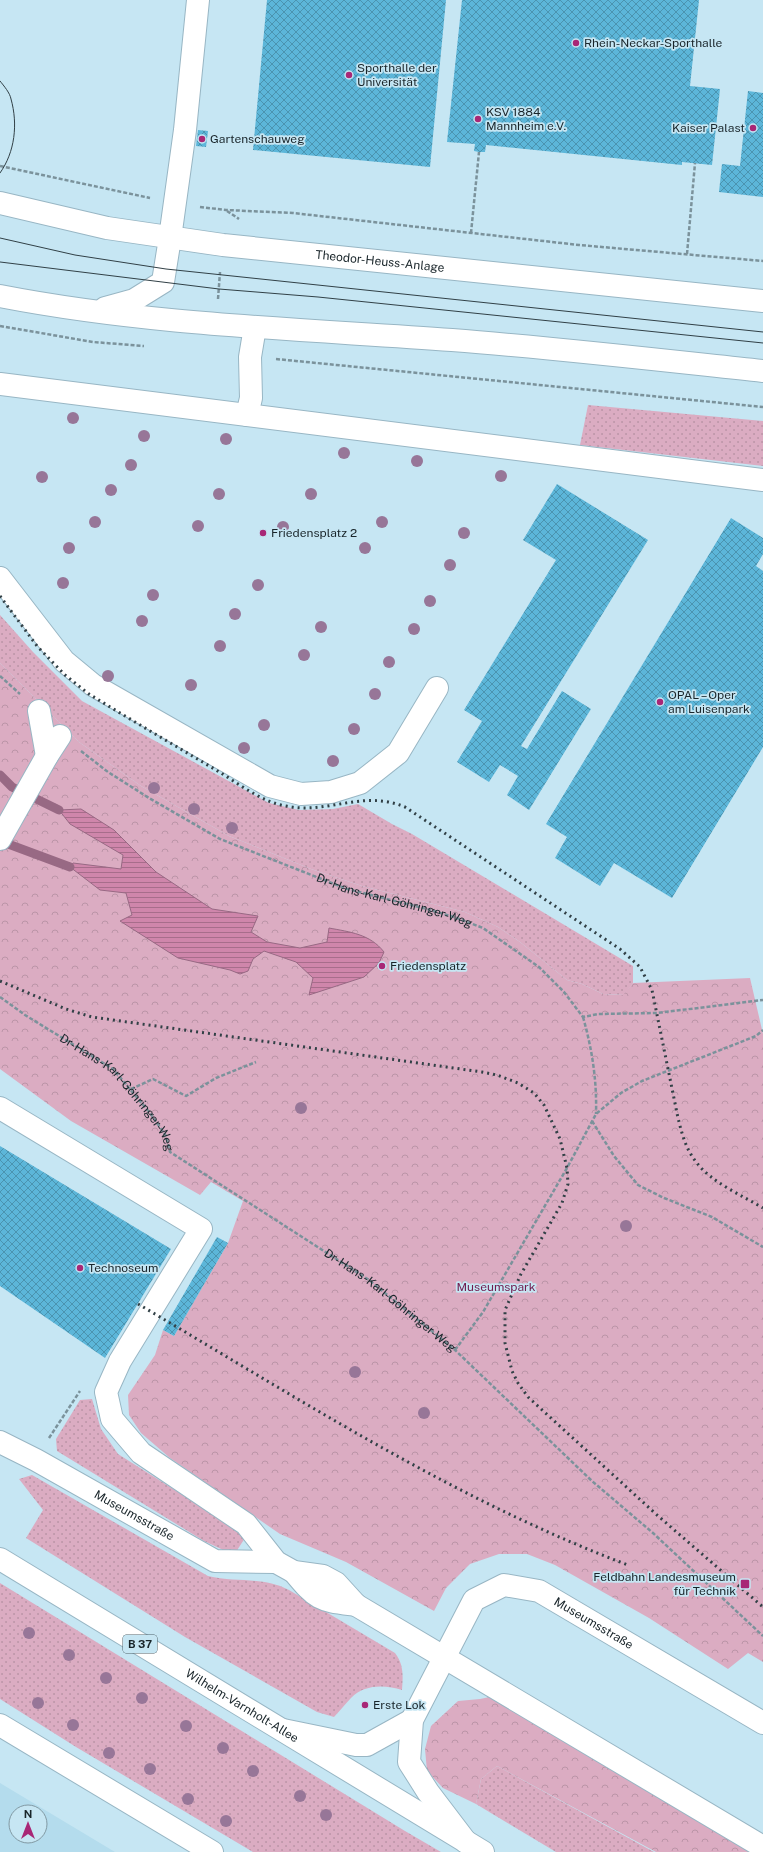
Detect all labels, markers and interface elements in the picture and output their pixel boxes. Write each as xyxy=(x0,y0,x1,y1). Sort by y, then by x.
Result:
place label: Rhein-Neckar-Sporthalle xyxy=(584,36,723,50)
marker: Rhein-Neckar-Sporthalle xyxy=(571,38,581,48)
place label: Sporthalle der Universität xyxy=(357,61,437,89)
marker: Sporthalle der Universität xyxy=(344,70,354,80)
place label: KSV 1884 Mannheim e.V. xyxy=(486,105,566,133)
marker: KSV 1884 Mannheim e.V. xyxy=(473,114,483,124)
place label: Kaiser Palast xyxy=(672,121,745,135)
marker: Kaiser Palast xyxy=(748,123,758,133)
place label: Gartenschauweg xyxy=(210,132,305,146)
marker: Gartenschauweg xyxy=(197,134,207,144)
street label: Theodor-Heuss-Anlage xyxy=(315,248,445,275)
place label: Friedensplatz 2 xyxy=(271,526,357,540)
marker: Friedensplatz 2 xyxy=(258,528,268,538)
place label: OPAL – Oper am Luisenpark xyxy=(668,688,750,716)
marker: OPAL – Oper am Luisenpark xyxy=(655,697,665,707)
street label: Dr-Hans-Karl-Göhringer-Weg xyxy=(314,871,475,930)
place label: Friedensplatz xyxy=(390,959,466,973)
marker: Friedensplatz xyxy=(377,961,387,971)
street label: Dr-Hans-Karl-Göhringer-Weg xyxy=(57,1031,177,1153)
street label: Dr-Hans-Karl-Göhringer-Weg xyxy=(322,1246,459,1355)
place label: Technoseum xyxy=(88,1261,158,1275)
marker: Technoseum xyxy=(75,1263,85,1273)
park label: Museumspark xyxy=(456,1280,536,1294)
street label: Museumsstraße xyxy=(92,1487,177,1544)
place label: Feldbahn Landesmuseum für Technik xyxy=(593,1570,736,1598)
marker: Feldbahn Landesmuseum für Technik xyxy=(739,1578,751,1590)
street label: Museumsstraße xyxy=(552,1594,636,1652)
road number: B 37 xyxy=(123,1635,157,1653)
street label: Wilhelm-Varnholt-Allee xyxy=(183,1666,301,1746)
place label: Erste Lok xyxy=(373,1698,425,1712)
marker: Erste Lok xyxy=(360,1700,370,1710)
north arrow xyxy=(8,1804,48,1844)
text: N xyxy=(24,1808,32,1820)

